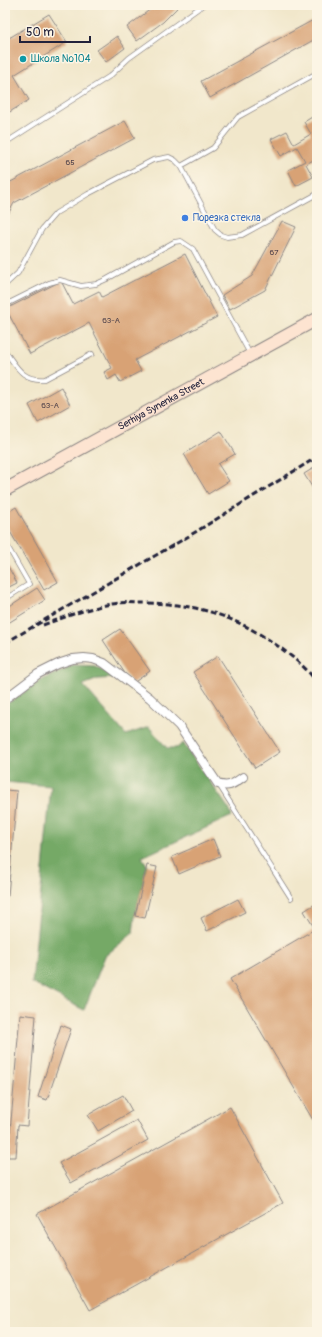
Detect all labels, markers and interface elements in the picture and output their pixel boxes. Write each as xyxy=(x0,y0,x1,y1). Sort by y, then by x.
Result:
scale bar xyxy=(20,18,90,44)
text: 50 m xyxy=(26,25,54,40)
place label: Школа №104 xyxy=(31,53,91,65)
marker: Школа №104 xyxy=(18,54,28,64)
house number: 65 xyxy=(66,158,75,167)
place label: Порезка стекла xyxy=(193,212,261,224)
marker: Порезка стекла xyxy=(180,213,190,223)
house number: 67 xyxy=(270,248,279,257)
house number: 63-А xyxy=(102,316,120,325)
street label: Serhiya Synenka Street xyxy=(116,376,207,433)
house number: 63-А xyxy=(41,401,59,410)

